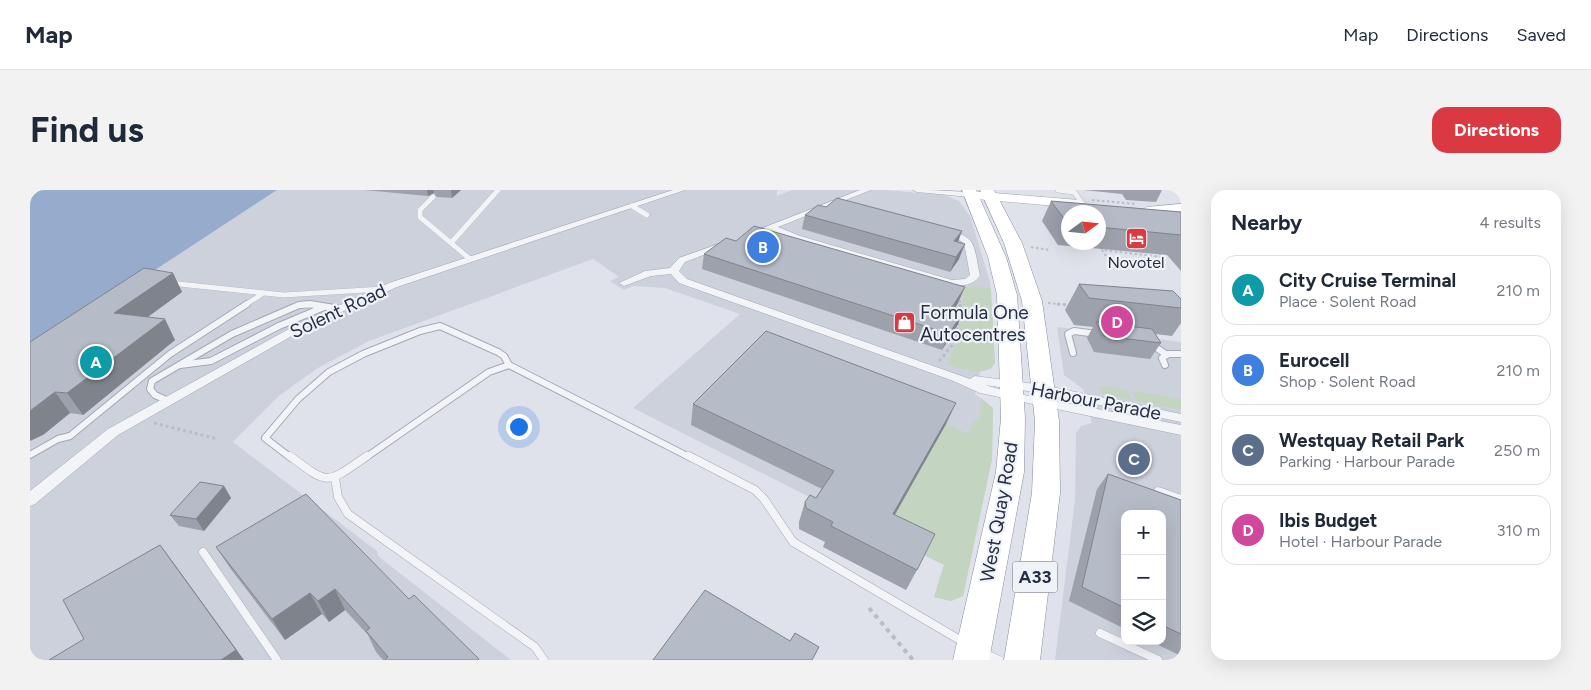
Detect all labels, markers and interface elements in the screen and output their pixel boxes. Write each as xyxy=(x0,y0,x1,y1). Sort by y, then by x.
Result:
text: Map xyxy=(25,20,73,49)
text: Map xyxy=(1343,24,1378,46)
text: Directions xyxy=(1406,24,1488,46)
text: Saved xyxy=(1516,24,1566,46)
button: Directions xyxy=(1432,107,1561,153)
text: Find us xyxy=(30,109,144,151)
north arrow xyxy=(1061,205,1106,250)
text: Nearby xyxy=(1231,210,1302,235)
text: 4 results xyxy=(1480,213,1541,232)
hotel icon: Novotel xyxy=(1124,226,1148,250)
pin: B xyxy=(747,228,779,266)
place label: Novotel xyxy=(1107,253,1165,272)
text: City Cruise Terminal xyxy=(1279,269,1456,292)
street label: Solent Road xyxy=(286,279,390,343)
text: A xyxy=(1242,281,1254,300)
text: 210 m xyxy=(1497,281,1540,300)
text: Place · Solent Road xyxy=(1279,292,1416,311)
place label: Formula One Autocentres xyxy=(920,301,1029,346)
pin: D xyxy=(1101,303,1133,341)
shop icon: Formula One Autocentres xyxy=(892,311,916,335)
pin: A xyxy=(80,343,112,381)
text: Eurocell xyxy=(1279,349,1349,372)
text: B xyxy=(1243,361,1253,380)
text: 210 m xyxy=(1497,361,1540,380)
text: Shop · Solent Road xyxy=(1279,372,1416,391)
street label: Harbour Parade xyxy=(1029,377,1163,425)
your location xyxy=(506,414,532,440)
text: Westquay Retail Park xyxy=(1279,429,1465,452)
street label: West Quay Road xyxy=(975,440,1023,584)
pin: C xyxy=(1118,440,1150,478)
text: C xyxy=(1242,441,1254,460)
text: 250 m xyxy=(1494,441,1540,460)
text: Parking · Harbour Parade xyxy=(1279,452,1455,471)
text: Ibis Budget xyxy=(1279,509,1377,532)
map controls xyxy=(1121,510,1166,645)
button: + xyxy=(1121,510,1166,555)
text: D xyxy=(1242,521,1254,540)
text: 310 m xyxy=(1497,521,1540,540)
text: Hotel · Harbour Parade xyxy=(1279,532,1442,551)
button: − xyxy=(1121,555,1166,600)
road number: A33 xyxy=(1012,562,1058,592)
button: layers xyxy=(1121,600,1166,645)

